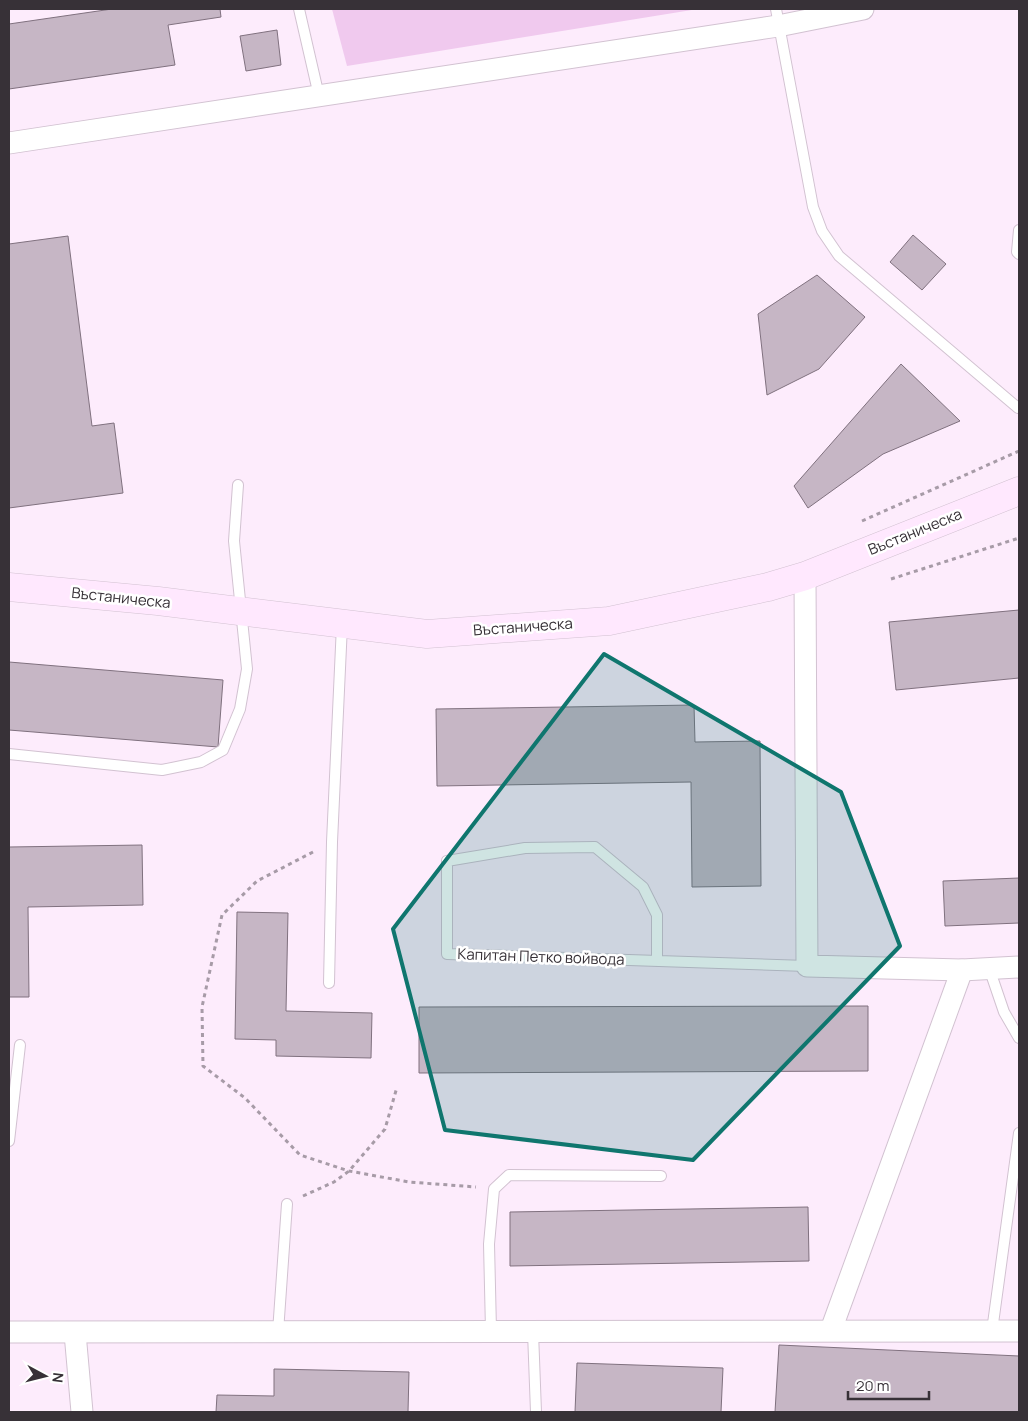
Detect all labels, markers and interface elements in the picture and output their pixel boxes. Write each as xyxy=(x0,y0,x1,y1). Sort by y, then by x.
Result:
street label: Въстаническа xyxy=(865,503,965,560)
street label: Въстаническа xyxy=(70,582,172,613)
street label: Въстаническа xyxy=(472,613,573,640)
street label: Капитан Петко войвода xyxy=(457,943,625,970)
north arrow xyxy=(20,1351,70,1401)
scale bar xyxy=(848,1368,929,1400)
text: N xyxy=(48,1371,68,1384)
text: 20 m xyxy=(856,1375,889,1396)

